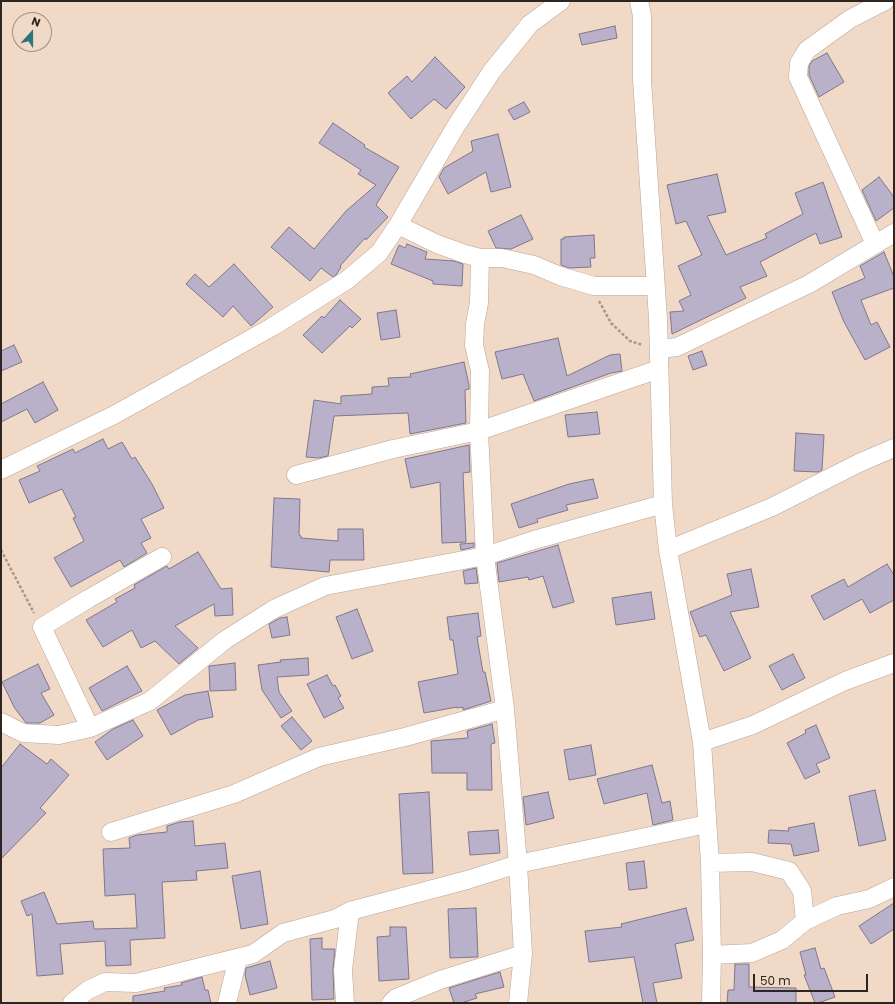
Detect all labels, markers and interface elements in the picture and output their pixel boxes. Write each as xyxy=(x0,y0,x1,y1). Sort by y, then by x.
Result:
north arrow xyxy=(12,12,52,52)
text: N xyxy=(29,13,43,31)
scale bar xyxy=(755,966,870,992)
text: 50 m xyxy=(760,972,791,989)

